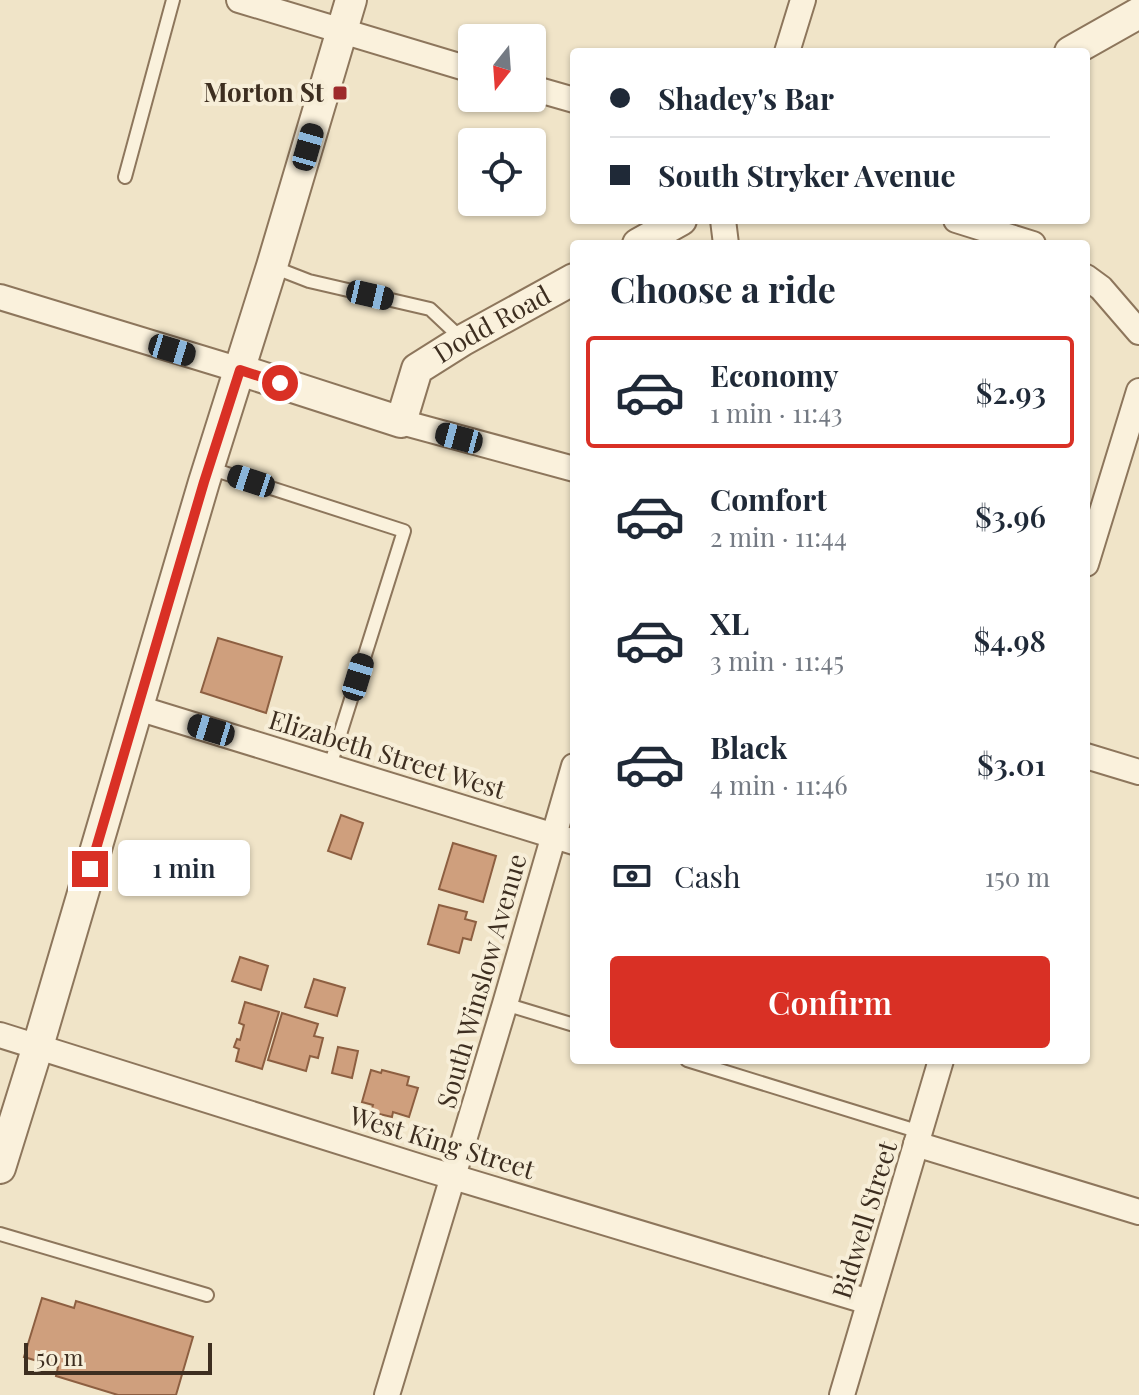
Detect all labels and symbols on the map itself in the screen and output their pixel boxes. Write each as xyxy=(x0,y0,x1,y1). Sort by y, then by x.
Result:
north arrow xyxy=(458,24,546,112)
place label: Morton St xyxy=(203,74,325,109)
marker: Morton St xyxy=(331,84,349,102)
car xyxy=(290,121,326,173)
street label: Dodd Road xyxy=(426,276,556,370)
car xyxy=(344,278,396,312)
car xyxy=(146,332,198,368)
route start xyxy=(262,365,298,401)
car xyxy=(433,420,485,456)
car xyxy=(224,462,278,500)
car xyxy=(340,651,376,703)
street label: Elizabeth Street West xyxy=(265,701,511,806)
car xyxy=(185,712,237,748)
callout: 1 min xyxy=(118,841,250,897)
street label: South Winslow Avenue xyxy=(427,849,534,1112)
route end xyxy=(72,851,108,887)
street label: West King Street xyxy=(345,1097,540,1187)
street label: Bidwell Street xyxy=(823,1136,904,1303)
scale bar xyxy=(24,1339,212,1375)

